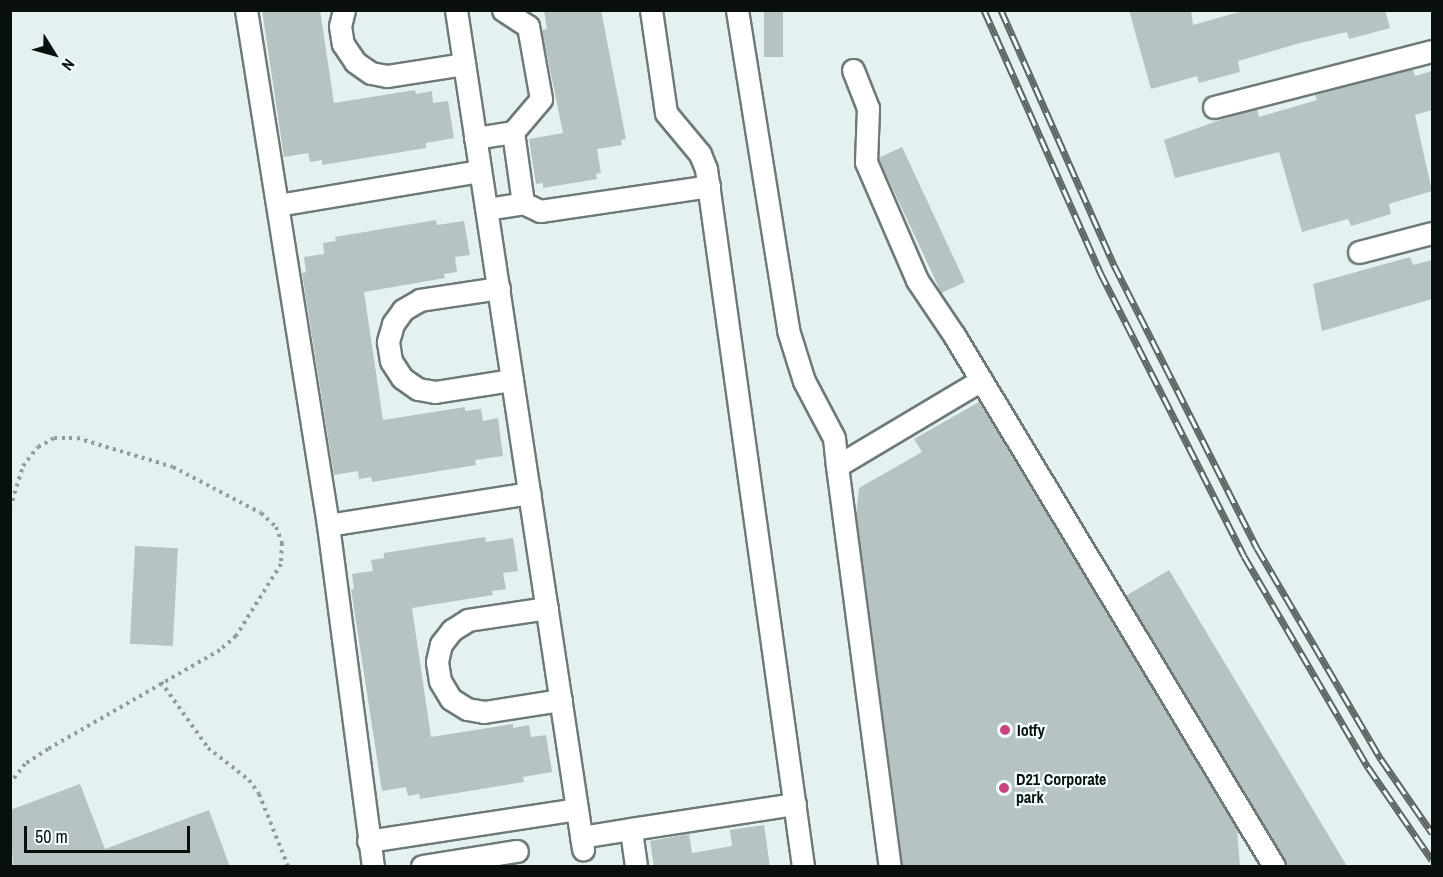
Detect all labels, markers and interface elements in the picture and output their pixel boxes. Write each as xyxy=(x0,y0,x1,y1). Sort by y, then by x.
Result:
north arrow xyxy=(24,24,84,84)
text: N xyxy=(57,54,80,75)
place label: Iotfy xyxy=(1017,720,1045,740)
marker: Iotfy xyxy=(998,723,1012,737)
place label: D21 Corporate park xyxy=(1016,769,1106,807)
marker: D21 Corporate park xyxy=(997,781,1011,795)
scale bar xyxy=(27,814,194,852)
text: 50 m xyxy=(35,824,68,849)

